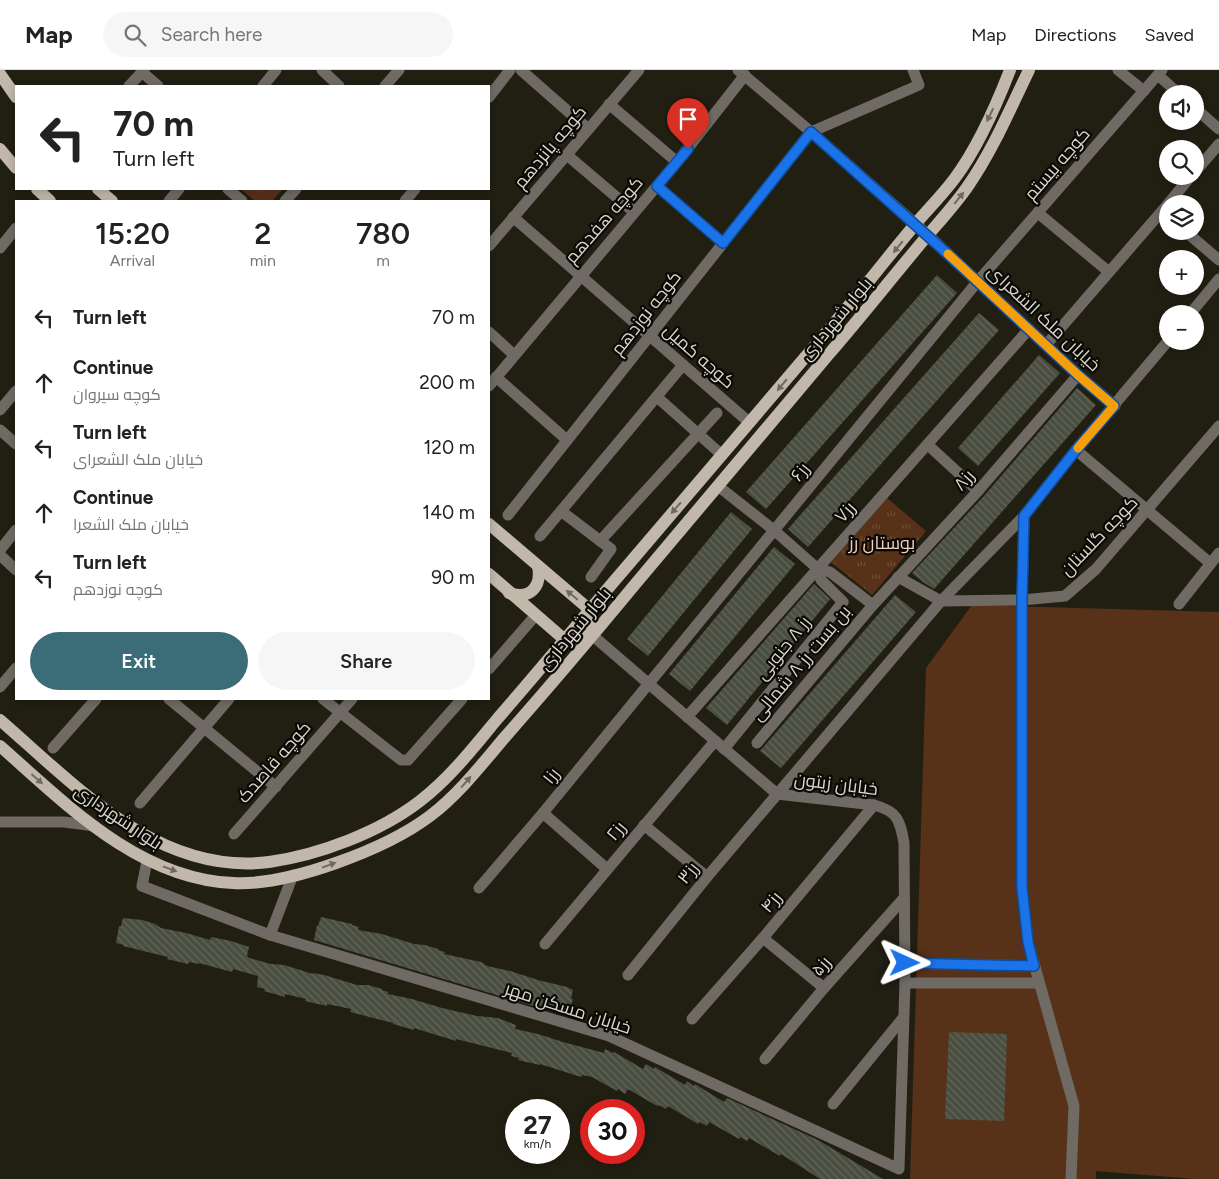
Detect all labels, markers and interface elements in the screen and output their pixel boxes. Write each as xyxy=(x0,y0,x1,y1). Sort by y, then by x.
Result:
search box xyxy=(103,12,453,57)
text: Map xyxy=(25,20,73,49)
icon: search xyxy=(121,21,149,49)
text: Search here xyxy=(161,23,262,46)
text: Map xyxy=(971,24,1006,46)
text: Directions xyxy=(1034,24,1116,46)
text: Saved xyxy=(1144,24,1194,46)
map controls xyxy=(1159,85,1204,350)
button: sound xyxy=(1159,85,1204,130)
pin xyxy=(667,98,709,149)
street label: کوچه پانزدهم xyxy=(509,101,592,194)
text: 70 m xyxy=(113,103,194,145)
icon: left xyxy=(30,105,95,170)
icon: arrive xyxy=(674,105,702,133)
one-way arrow xyxy=(986,107,994,122)
street label: کوچه بیستم xyxy=(1019,123,1095,206)
button: search xyxy=(1159,140,1204,185)
text: Turn left xyxy=(113,145,195,172)
street label: کوچه هفدهم xyxy=(560,172,649,269)
one-way arrow xyxy=(953,191,964,204)
button: layers xyxy=(1159,195,1204,240)
text: 15:20 xyxy=(95,215,170,252)
text: 2 xyxy=(254,215,271,252)
text: 780 xyxy=(356,215,410,252)
one-way arrow xyxy=(892,240,903,253)
button: + xyxy=(1159,250,1204,295)
text: Arrival xyxy=(110,251,155,270)
text: min xyxy=(250,251,276,270)
text: m xyxy=(376,251,390,270)
street label: خیابان ملک الشعرای xyxy=(983,260,1105,376)
street label: کوچه نوزدهم xyxy=(606,266,687,360)
street label: بلوار شهرداری xyxy=(795,273,877,365)
icon: left xyxy=(30,304,58,332)
button: − xyxy=(1159,305,1204,350)
text: Turn left xyxy=(73,306,147,329)
text: 70 m xyxy=(432,306,475,329)
street label: کوچه کمیل xyxy=(658,319,739,394)
text: Continue xyxy=(73,356,153,379)
icon: ahead xyxy=(30,369,58,397)
text: 200 m xyxy=(419,371,475,394)
one-way arrow xyxy=(776,378,787,391)
text: کوچه سیروان xyxy=(73,385,161,404)
text: Turn left xyxy=(73,421,147,444)
icon: left xyxy=(30,434,58,462)
text: 120 m xyxy=(423,436,475,459)
text: خیابان ملک الشعرای xyxy=(73,450,203,469)
street label: رز۶ xyxy=(786,458,814,486)
street label: رز۸ xyxy=(949,465,979,495)
text: Continue xyxy=(73,486,153,509)
street label: کوچه گلستان xyxy=(1056,492,1143,581)
street label: رز۷ xyxy=(830,497,860,527)
icon: ahead xyxy=(30,499,58,527)
text: 140 m xyxy=(422,501,475,524)
one-way arrow xyxy=(671,502,682,515)
text: خیابان ملک الشعرا xyxy=(73,515,189,534)
park label: بوستان رز xyxy=(848,532,915,554)
text: Turn left xyxy=(73,551,147,574)
icon: left xyxy=(30,564,58,592)
text: 90 m xyxy=(431,566,475,589)
text: کوچه نوزدهم xyxy=(73,580,163,599)
street label: بلوار شهرداری xyxy=(534,583,616,675)
one-way arrow xyxy=(567,589,579,601)
street label: بن بست رز ۸ شمالی xyxy=(746,601,856,725)
street label: رز ۸ جنوبی xyxy=(751,612,815,684)
button: Exit xyxy=(30,632,248,690)
button: Share xyxy=(258,632,475,690)
street label: کوچه قاصدک xyxy=(232,717,316,808)
street label: رز۱ xyxy=(538,763,564,789)
street label: خیابان زیتون xyxy=(793,768,879,800)
one-way arrow xyxy=(30,773,43,784)
one-way arrow xyxy=(460,775,471,788)
street label: بلوار شهرداری xyxy=(70,780,166,854)
street label: رز۲ xyxy=(601,817,631,845)
street label: رز۳ xyxy=(673,858,703,888)
one-way arrow xyxy=(321,861,336,868)
one-way arrow xyxy=(163,865,178,873)
street label: رز۴ xyxy=(756,887,786,917)
position arrow xyxy=(878,936,930,988)
street label: رز۵ xyxy=(806,952,836,980)
street label: خیابان مسکن مهر xyxy=(501,977,634,1039)
speed limit sign: 30 xyxy=(580,1099,645,1164)
text: 27 xyxy=(523,1110,552,1140)
text: km/h xyxy=(524,1137,551,1151)

